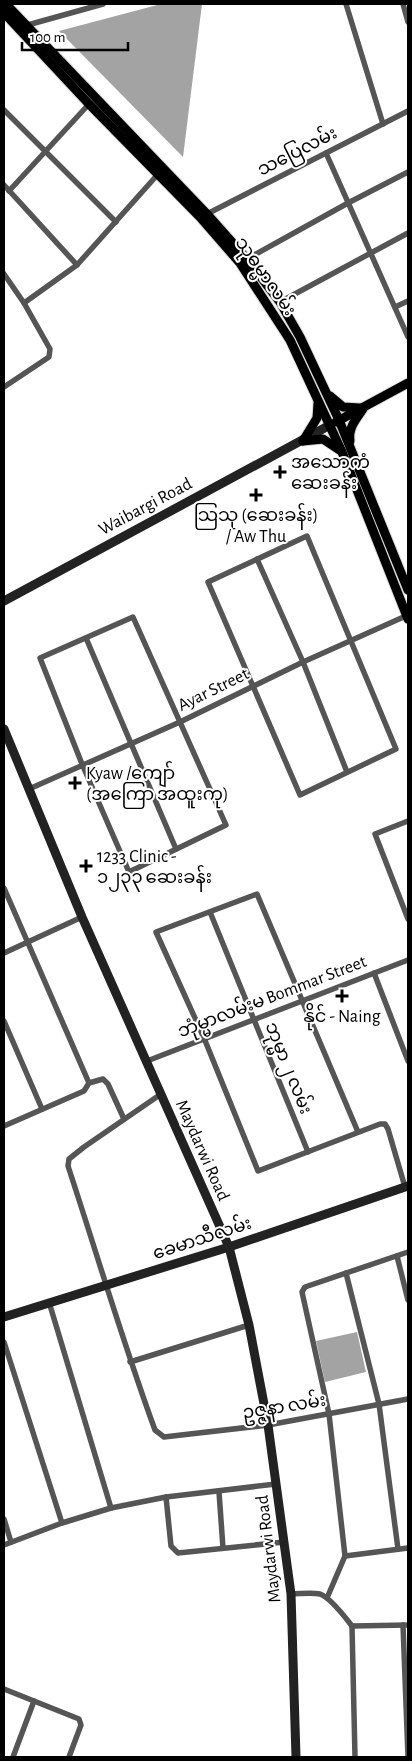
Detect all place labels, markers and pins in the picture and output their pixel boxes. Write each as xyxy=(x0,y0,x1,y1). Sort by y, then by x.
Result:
place label: အသောကံ ဆေးခန်း xyxy=(291,453,370,498)
marker: အသောကံ ဆေးခန်း xyxy=(273,465,287,479)
marker: သြသု (ဆေးခန်း) / Aw Thu xyxy=(249,488,263,502)
place label: သြသု (ဆေးခန်း) / Aw Thu xyxy=(194,502,318,546)
place label: Kyaw /ကျော် (အကြော အထူးကု) xyxy=(86,760,229,809)
marker: Kyaw /ကျော် (အကြော အထူးကု) xyxy=(68,776,82,790)
place label: 1233 Clinic - ၁၂၃၃ ဆေးခန်း xyxy=(97,848,212,892)
marker: 1233 Clinic - ၁၂၃၃ ဆေးခန်း xyxy=(79,859,93,873)
marker: နိုင် - Naing xyxy=(335,989,349,1003)
place label: နိုင် - Naing xyxy=(303,1002,381,1031)

